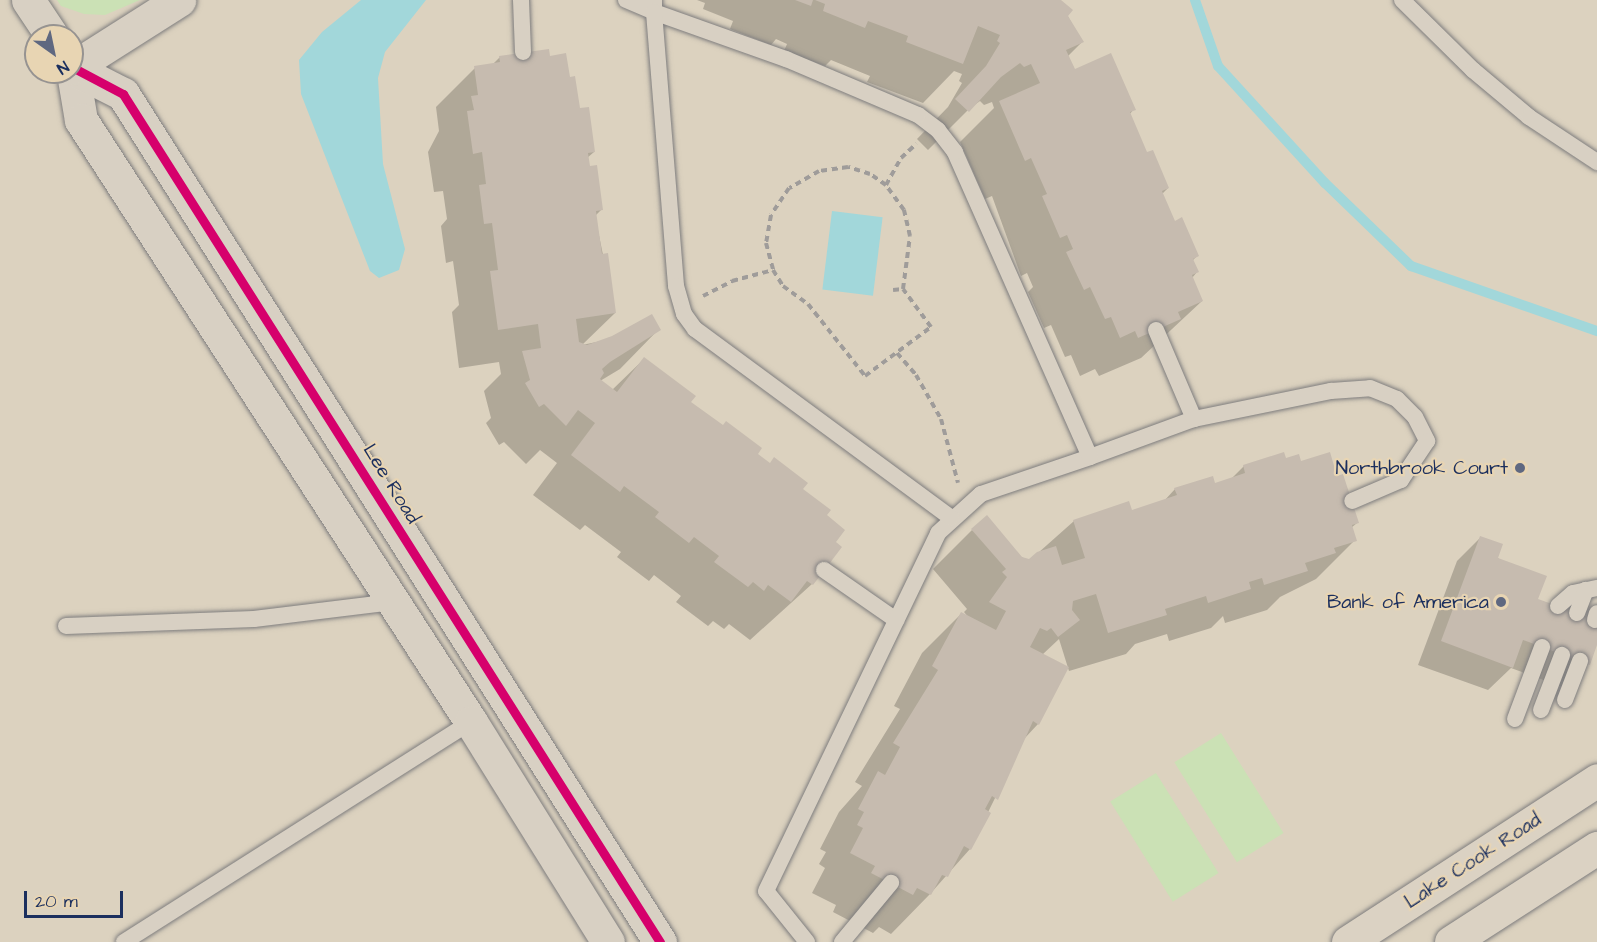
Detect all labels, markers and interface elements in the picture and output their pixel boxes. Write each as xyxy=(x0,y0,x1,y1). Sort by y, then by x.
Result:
north arrow xyxy=(24,24,84,84)
text: N xyxy=(53,55,73,79)
street label: Lee Road xyxy=(357,440,425,528)
place label: Northbrook Court xyxy=(1335,456,1508,480)
marker: Northbrook Court xyxy=(1513,461,1527,475)
place label: Bank of America xyxy=(1327,590,1489,614)
marker: Bank of America xyxy=(1494,595,1508,609)
street label: Lake Cook Road xyxy=(1400,808,1546,914)
scale bar xyxy=(27,879,126,917)
text: 20 m xyxy=(35,889,78,914)

